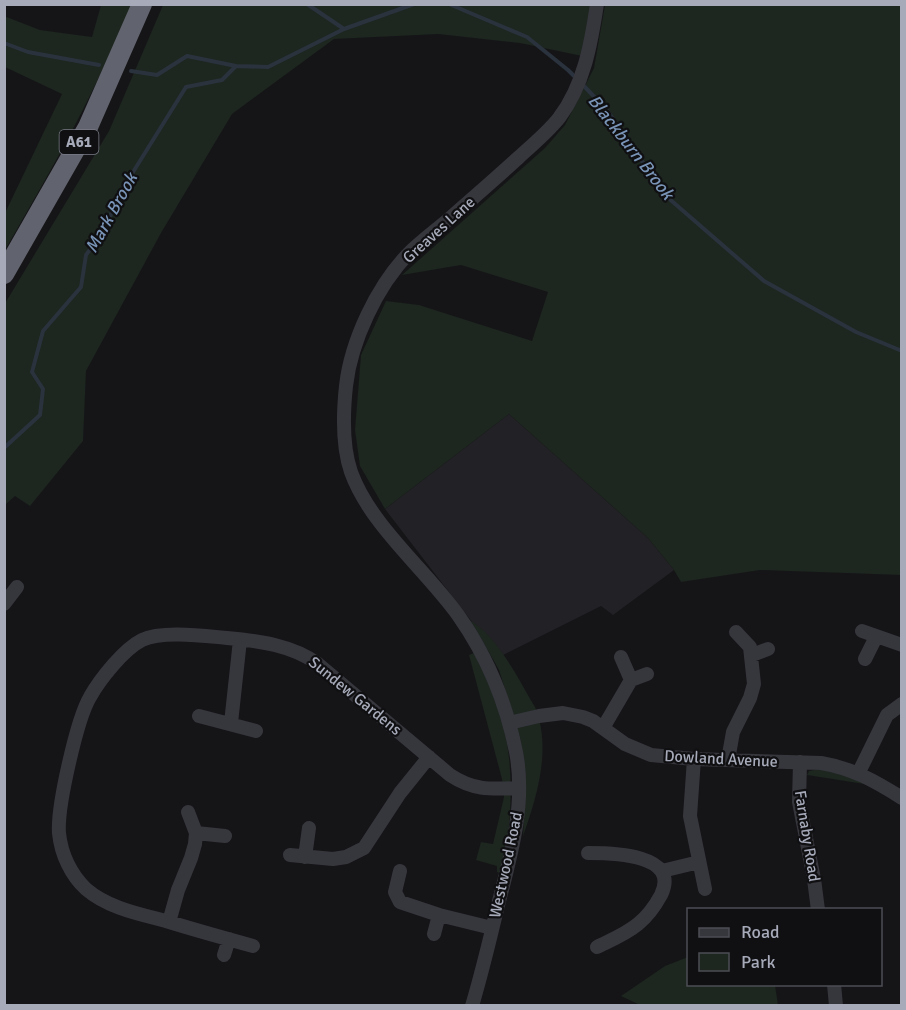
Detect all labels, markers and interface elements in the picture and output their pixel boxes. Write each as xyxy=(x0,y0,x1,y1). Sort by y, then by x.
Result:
water label: Blackburn Brook xyxy=(583,90,680,205)
road number: A61 xyxy=(60,130,98,154)
water label: Mark Brook xyxy=(80,167,143,257)
street label: Greaves Lane xyxy=(399,192,479,268)
street label: Sundew Gardens xyxy=(304,652,406,740)
street label: Dowland Avenue xyxy=(664,746,778,772)
street label: Farnaby Road xyxy=(790,789,824,883)
street label: Westwood Road xyxy=(485,810,527,920)
legend xyxy=(687,908,882,986)
text: Road xyxy=(741,921,780,943)
text: Park xyxy=(741,951,776,973)

